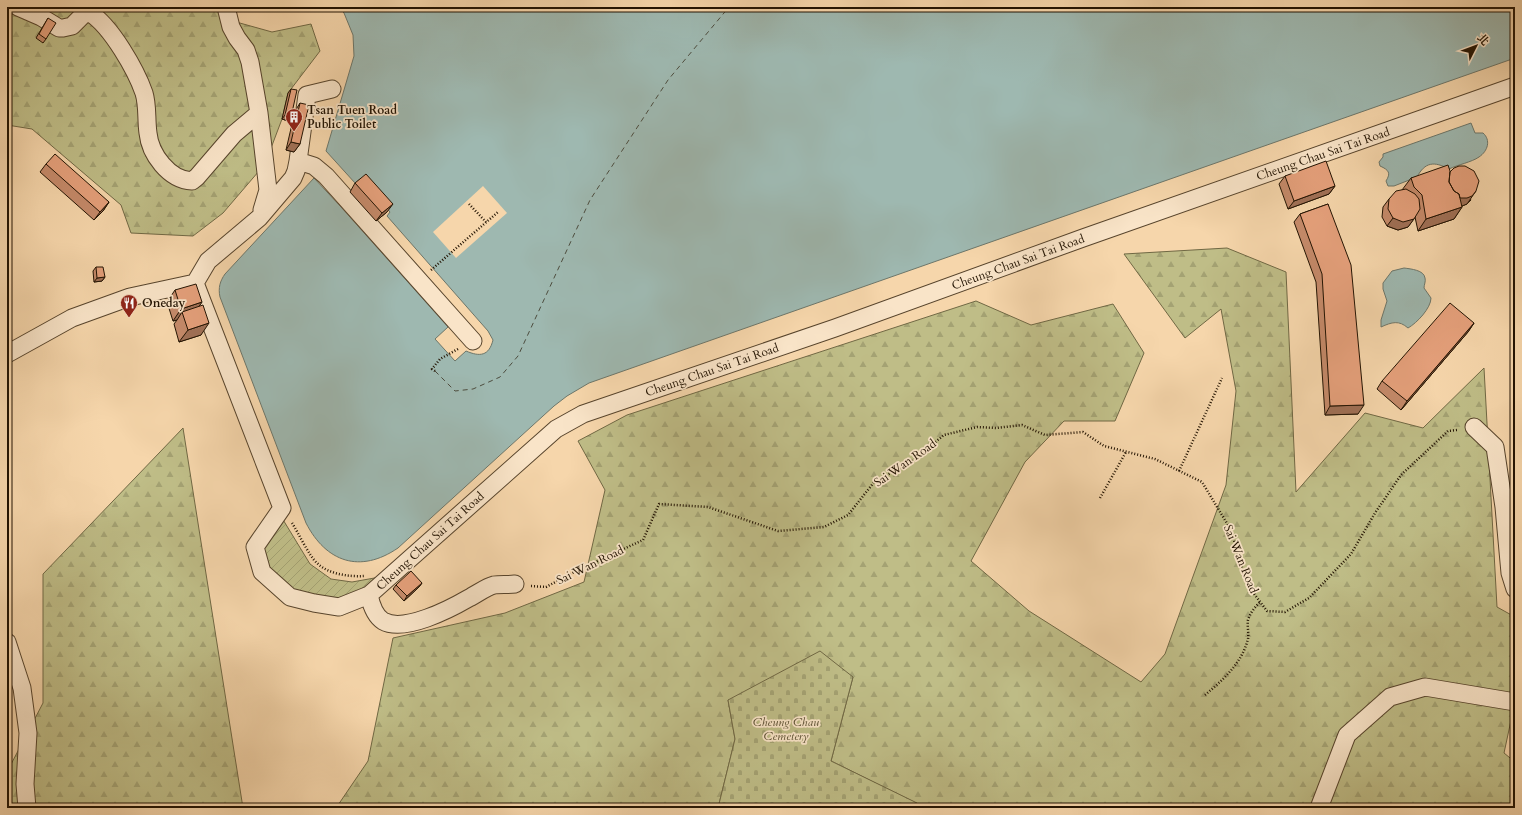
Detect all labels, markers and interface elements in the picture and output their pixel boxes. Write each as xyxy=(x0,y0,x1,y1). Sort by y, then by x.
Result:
north arrow xyxy=(1456,26,1496,66)
text: 北 xyxy=(1474,31,1492,49)
place label: Tsan Tuen Road Public Toilet xyxy=(307,102,397,132)
building icon: Tsan Tuen Road Public Toilet xyxy=(284,107,304,132)
street label: Cheung Chau Sai Tai Road xyxy=(1254,123,1392,184)
street label: Cheung Chau Sai Tai Road xyxy=(949,230,1087,293)
restaurant icon: Oneday xyxy=(119,293,139,318)
place label: Oneday xyxy=(142,295,186,311)
street label: Cheung Chau Sai Tai Road xyxy=(643,339,781,400)
street label: Sai Wan Road xyxy=(871,435,940,490)
street label: Cheung Chau Sai Tai Road xyxy=(373,488,488,594)
street label: Sai Wan Road xyxy=(1220,522,1262,596)
street label: Sai Wan Road xyxy=(554,542,627,588)
park label: Cheung Chau Cemetery xyxy=(753,714,819,744)

